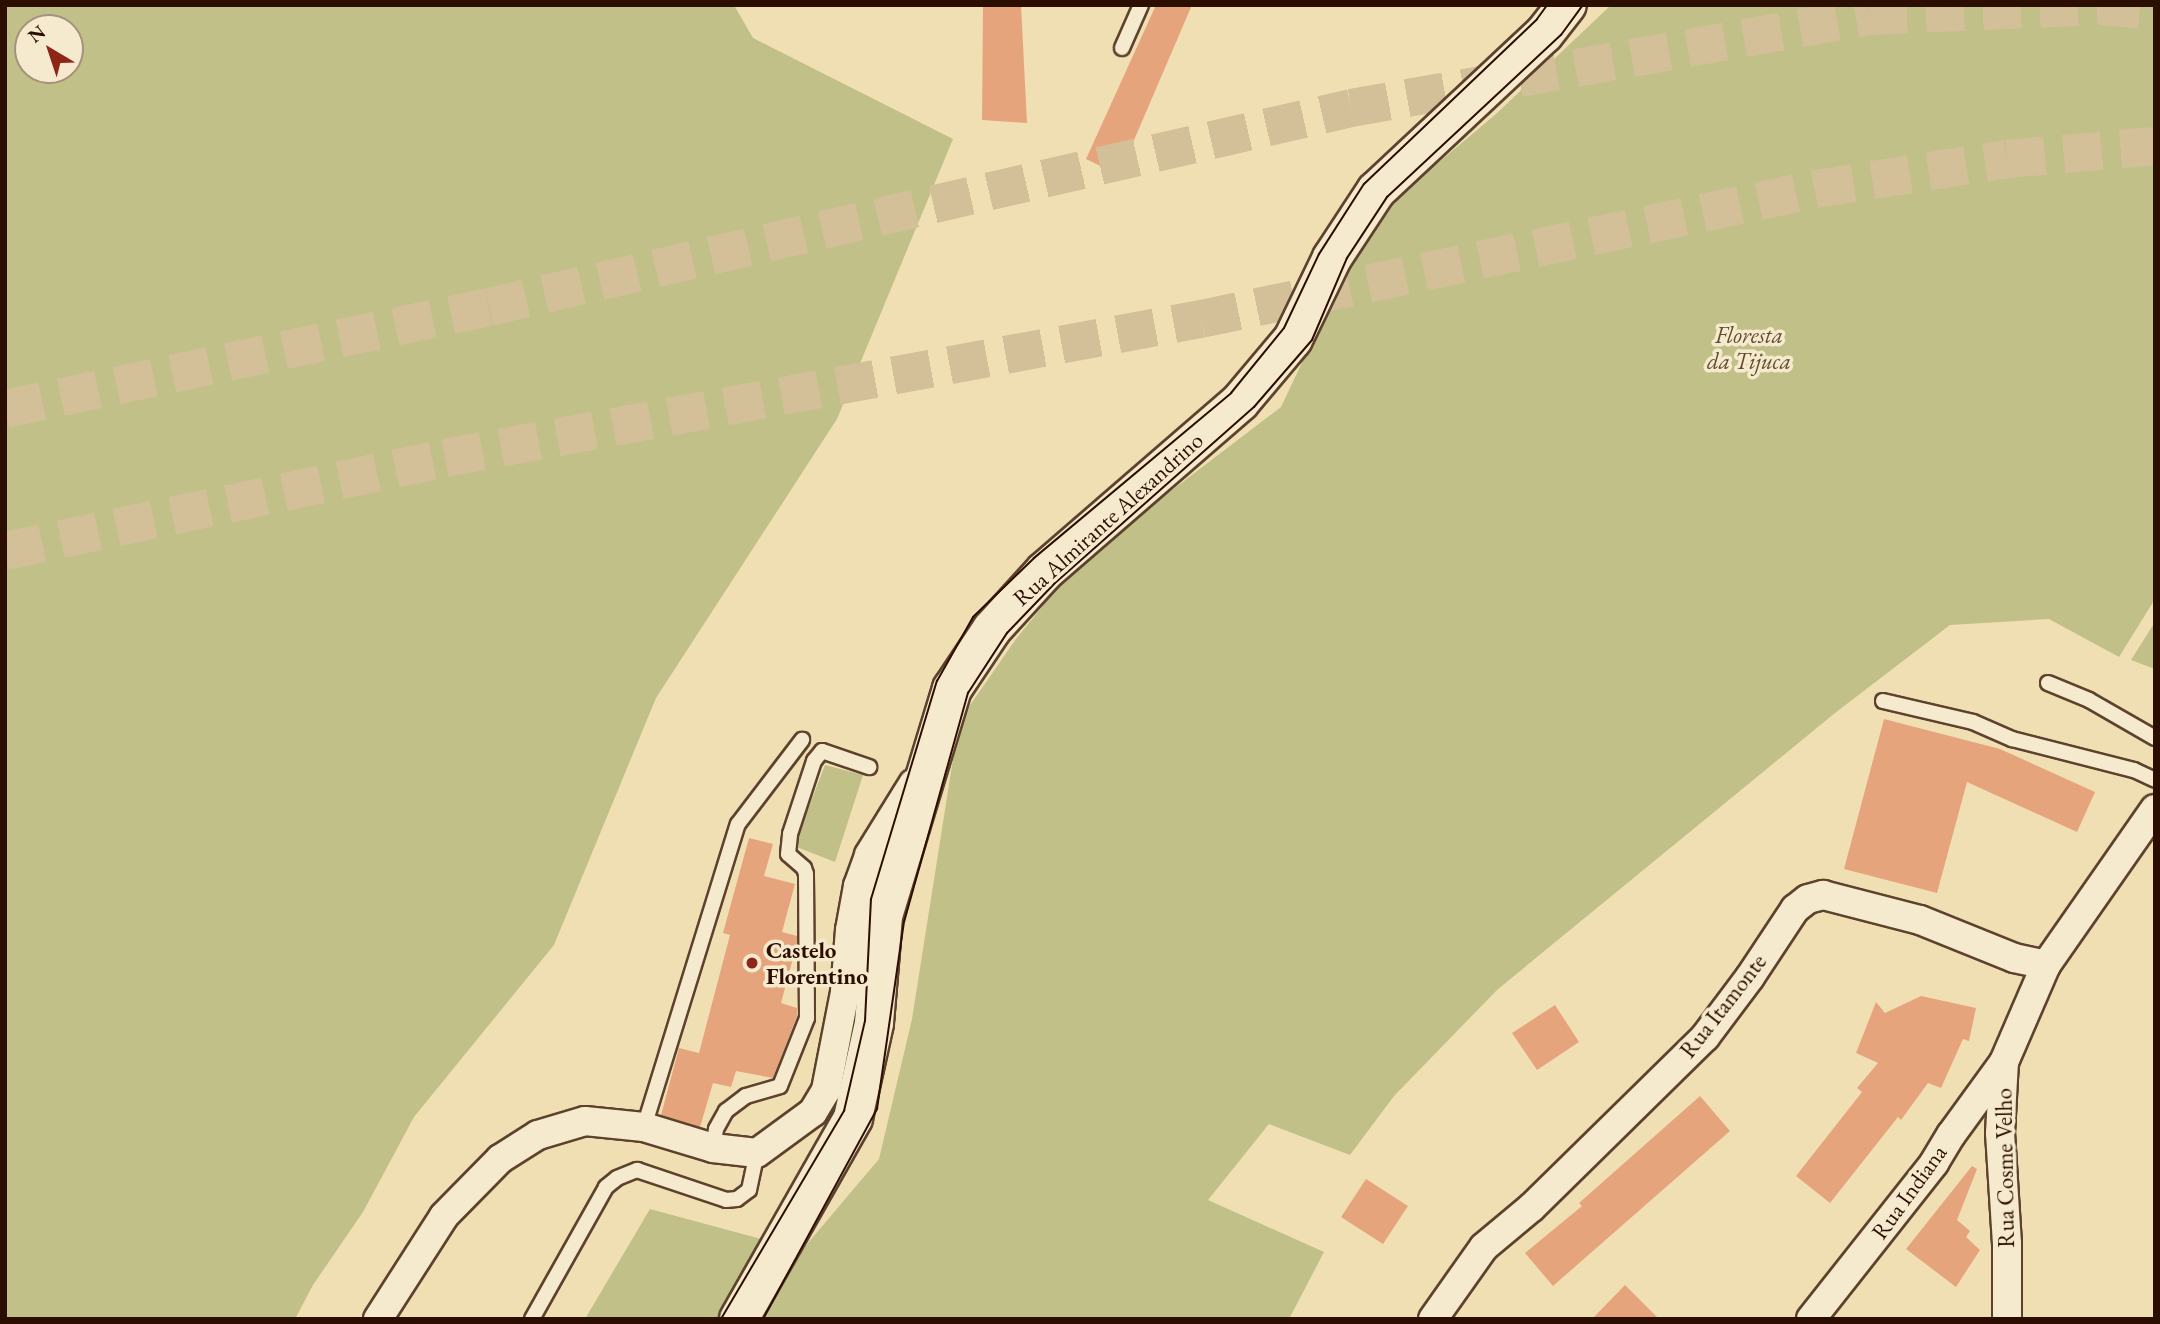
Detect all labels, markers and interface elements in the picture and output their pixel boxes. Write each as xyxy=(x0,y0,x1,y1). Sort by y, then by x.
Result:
north arrow xyxy=(14,14,84,84)
text: N xyxy=(23,19,51,48)
park label: Floresta da Tijuca xyxy=(1707,321,1791,375)
street label: Rua Almirante Alexandrino xyxy=(1007,426,1209,612)
place label: Castelo Florentino xyxy=(766,936,868,990)
street label: Rua Itamonte xyxy=(1674,949,1772,1063)
marker: Castelo Florentino xyxy=(744,955,760,971)
street label: Rua Cosme Velho xyxy=(1990,1088,2020,1248)
street label: Rua Indiana xyxy=(1865,1139,1953,1245)

